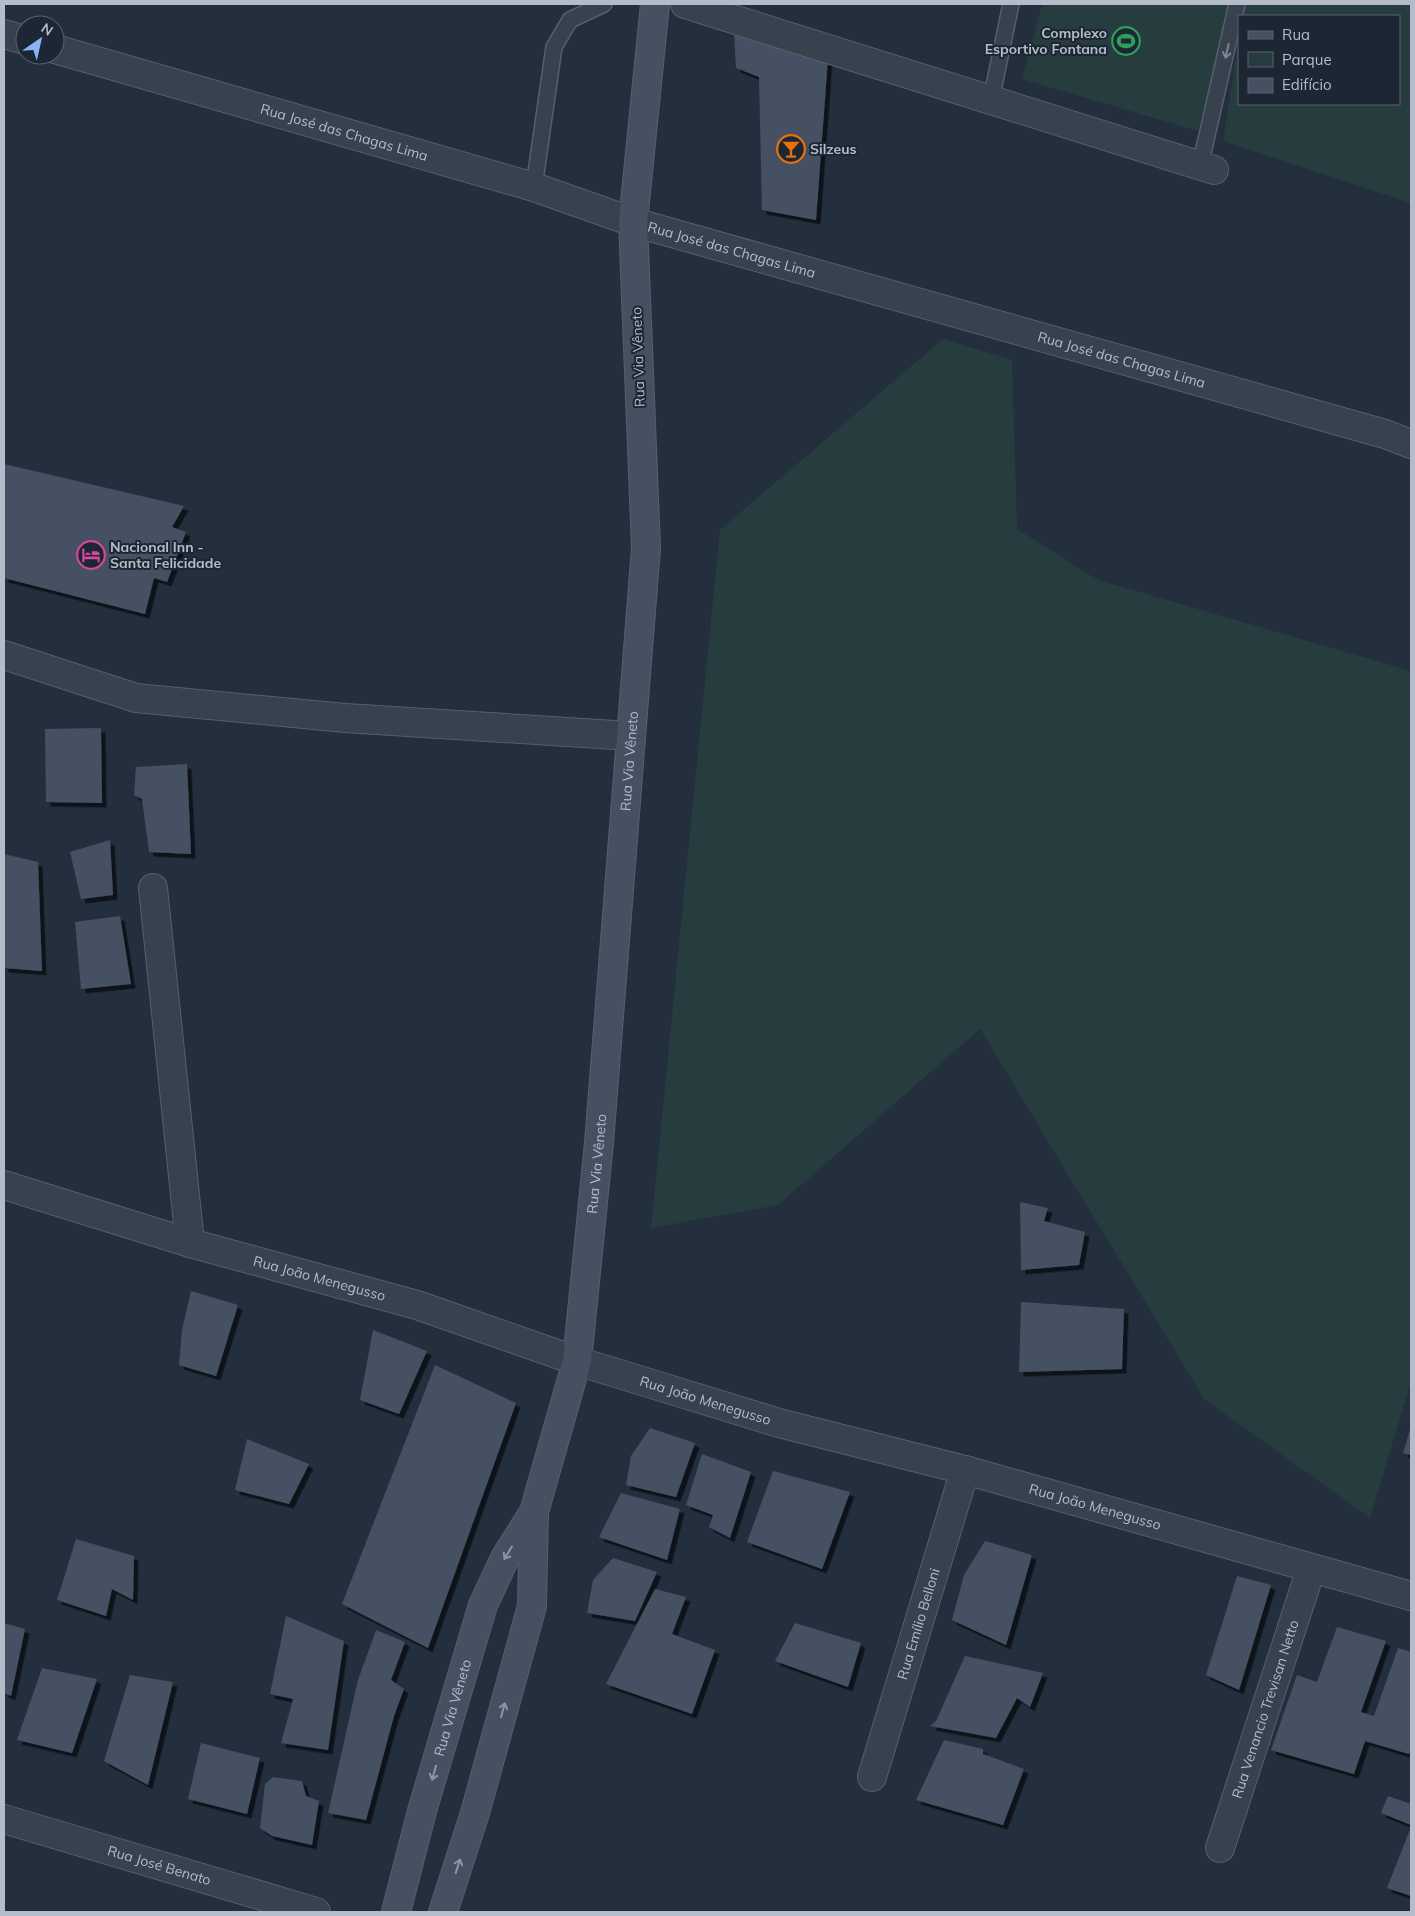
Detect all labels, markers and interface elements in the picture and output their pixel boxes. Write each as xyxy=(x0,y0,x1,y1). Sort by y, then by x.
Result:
north arrow xyxy=(15,15,65,65)
legend xyxy=(1238,15,1400,105)
text: N xyxy=(38,19,57,40)
place label: Complexo Esportivo Fontana xyxy=(985,24,1107,58)
text: Rua xyxy=(1282,25,1310,44)
sports icon: Complexo Esportivo Fontana xyxy=(1111,26,1141,56)
one-way arrow xyxy=(1221,43,1231,59)
text: Parque xyxy=(1282,50,1332,69)
text: Edifício xyxy=(1282,75,1332,94)
street label: Rua José das Chagas Lima xyxy=(258,100,430,165)
bar icon: Silzeus xyxy=(776,134,806,164)
place label: Silzeus xyxy=(810,140,857,158)
street label: Rua José das Chagas Lima xyxy=(646,218,818,282)
street label: Rua Via Vêneto xyxy=(627,307,649,407)
street label: Rua José das Chagas Lima xyxy=(1036,328,1207,392)
place label: Nacional Inn - Santa Felicidade xyxy=(110,538,221,572)
hotel icon: Nacional Inn - Santa Felicidade xyxy=(76,540,106,570)
street label: Rua Via Vêneto xyxy=(616,710,642,812)
street label: Rua Via Vêneto xyxy=(583,1113,610,1215)
street label: Rua João Menegusso xyxy=(251,1252,388,1305)
street label: Rua João Menegusso xyxy=(638,1372,773,1429)
street label: Rua João Menegusso xyxy=(1027,1480,1163,1534)
one-way arrow xyxy=(503,1546,513,1560)
street label: Rua Emílio Belloni xyxy=(893,1566,944,1682)
street label: Rua Venancio Trevisan Netto xyxy=(1228,1618,1303,1801)
street label: Rua Via Vêneto xyxy=(430,1657,475,1758)
one-way arrow xyxy=(499,1702,509,1718)
one-way arrow xyxy=(428,1764,438,1780)
street label: Rua José Benato xyxy=(105,1841,213,1889)
one-way arrow xyxy=(453,1858,463,1874)

